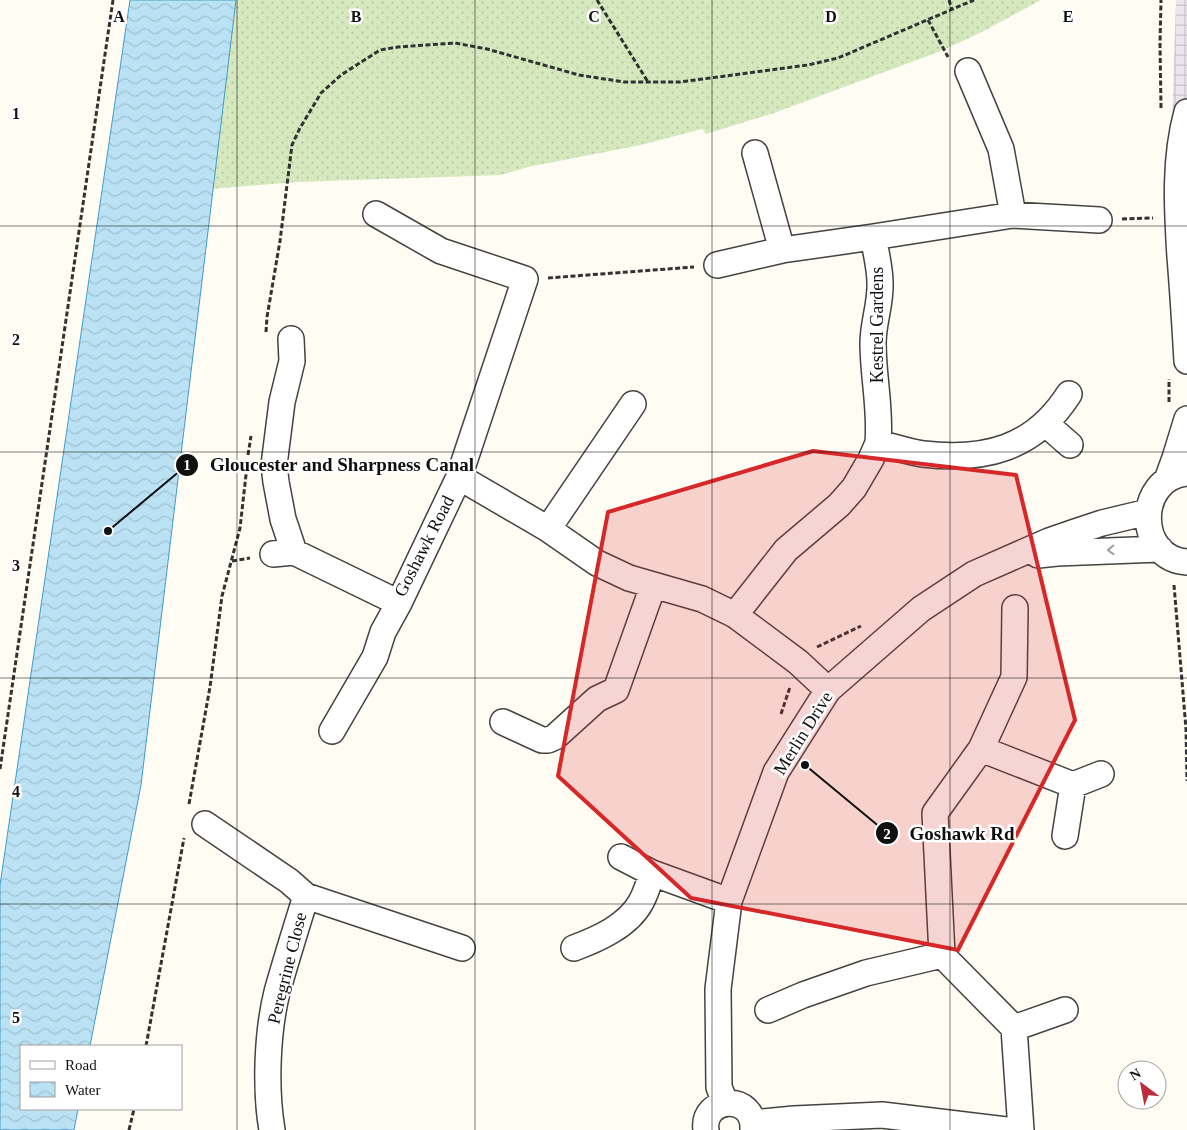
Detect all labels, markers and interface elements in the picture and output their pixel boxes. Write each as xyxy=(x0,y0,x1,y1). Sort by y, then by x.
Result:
text: A xyxy=(113,8,125,25)
text: B xyxy=(351,8,362,25)
text: C xyxy=(588,8,600,25)
text: D xyxy=(825,8,837,25)
text: E xyxy=(1063,8,1073,25)
text: 1 xyxy=(12,105,20,122)
street label: Kestrel Gardens xyxy=(867,267,887,383)
text: 2 xyxy=(12,331,20,348)
callout: Gloucester and Sharpness Canal xyxy=(175,448,484,482)
text: Gloucester and Sharpness Canal xyxy=(210,454,474,475)
text: 1 xyxy=(183,457,191,473)
street label: Goshawk Road xyxy=(390,492,458,600)
one-way arrow xyxy=(1107,545,1114,555)
text: 3 xyxy=(12,557,20,574)
street label: Merlin Drive xyxy=(769,688,837,778)
text: 4 xyxy=(12,783,20,800)
callout: Goshawk Rd xyxy=(875,816,1025,850)
text: Goshawk Rd xyxy=(909,823,1015,844)
text: 2 xyxy=(883,826,891,842)
street label: Peregrine Close xyxy=(263,910,311,1026)
text: 5 xyxy=(12,1009,20,1026)
legend xyxy=(20,1045,182,1110)
text: Road xyxy=(65,1057,97,1073)
north arrow xyxy=(1117,1060,1167,1110)
text: N xyxy=(1127,1065,1144,1083)
text: Water xyxy=(65,1082,100,1098)

